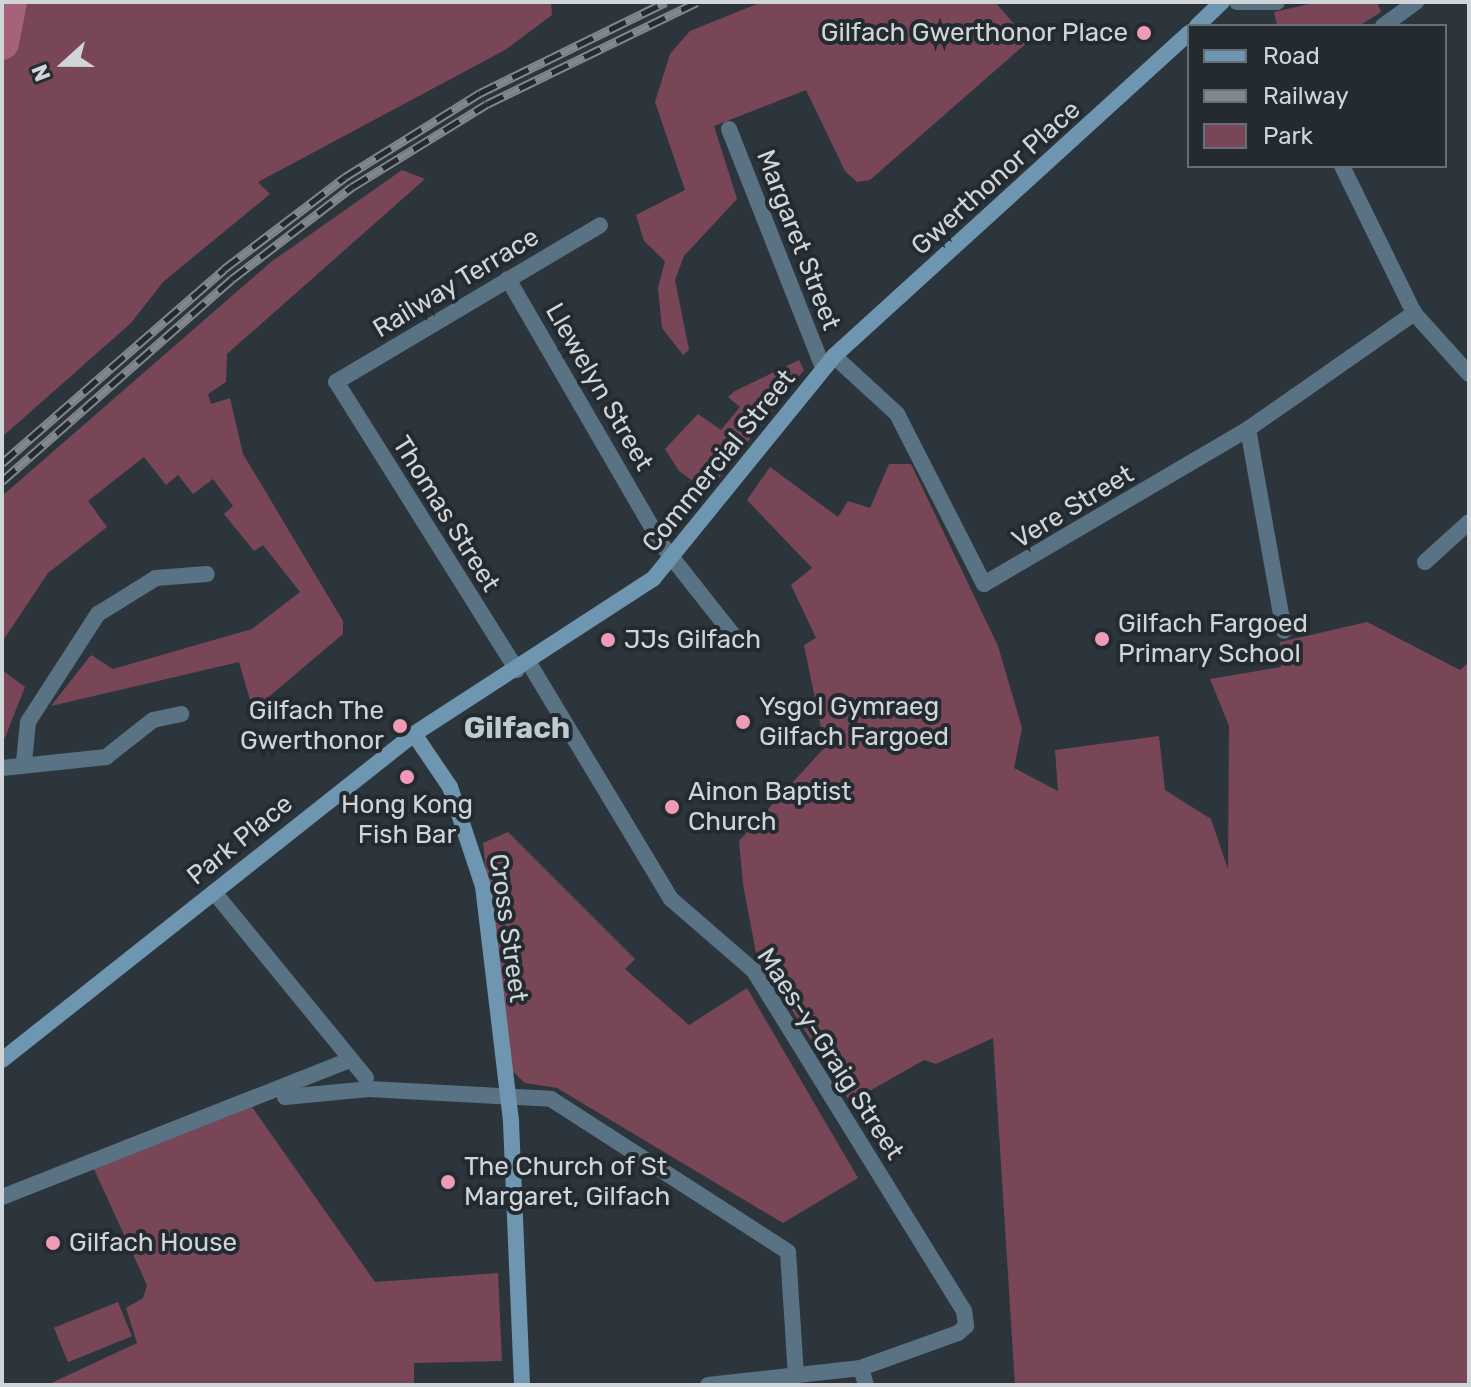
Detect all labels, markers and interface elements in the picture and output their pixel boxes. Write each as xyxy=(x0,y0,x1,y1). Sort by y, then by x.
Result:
place label: Gilfach Gwerthonor Place xyxy=(820,17,1128,49)
north arrow xyxy=(24,24,104,104)
marker: Gilfach Gwerthonor Place xyxy=(1135,24,1153,42)
legend xyxy=(1187,24,1447,168)
text: Road xyxy=(1263,42,1320,70)
text: N xyxy=(26,61,57,85)
text: Railway xyxy=(1263,82,1349,110)
street label: Gwerthonor Place xyxy=(905,94,1087,262)
text: Park xyxy=(1263,122,1313,150)
street label: Margaret Street xyxy=(749,146,847,334)
street label: Railway Terrace xyxy=(367,221,545,345)
street label: Llewelyn Street xyxy=(538,298,660,476)
street label: Commercial Street xyxy=(636,364,802,558)
street label: Thomas Street xyxy=(386,430,506,598)
street label: Vere Street xyxy=(1007,459,1139,555)
place label: Gilfach Fargoed Primary School xyxy=(1118,608,1308,670)
place label: JJs Gilfach xyxy=(624,624,761,656)
marker: Gilfach Fargoed Primary School xyxy=(1093,630,1111,648)
marker: JJs Gilfach xyxy=(599,631,617,649)
place label: Ysgol Gymraeg Gilfach Fargoed xyxy=(759,691,949,752)
place label: Gilfach The Gwerthonor xyxy=(240,695,384,756)
district label: Gilfach xyxy=(464,710,570,746)
marker: Ysgol Gymraeg Gilfach Fargoed xyxy=(734,713,752,731)
marker: Gilfach The Gwerthonor xyxy=(391,717,409,735)
marker: Hong Kong Fish Bar xyxy=(398,768,416,786)
place label: Ainon Baptist Church xyxy=(688,776,851,838)
street label: Park Place xyxy=(181,788,299,892)
place label: Hong Kong Fish Bar xyxy=(341,789,473,850)
marker: Ainon Baptist Church xyxy=(663,798,681,816)
street label: Cross Street xyxy=(482,852,534,1004)
street label: Maes-y-Graig Street xyxy=(750,942,910,1166)
place label: The Church of St Margaret, Gilfach xyxy=(464,1151,670,1212)
marker: The Church of St Margaret, Gilfach xyxy=(439,1173,457,1191)
place label: Gilfach House xyxy=(69,1227,237,1259)
marker: Gilfach House xyxy=(44,1234,62,1252)

